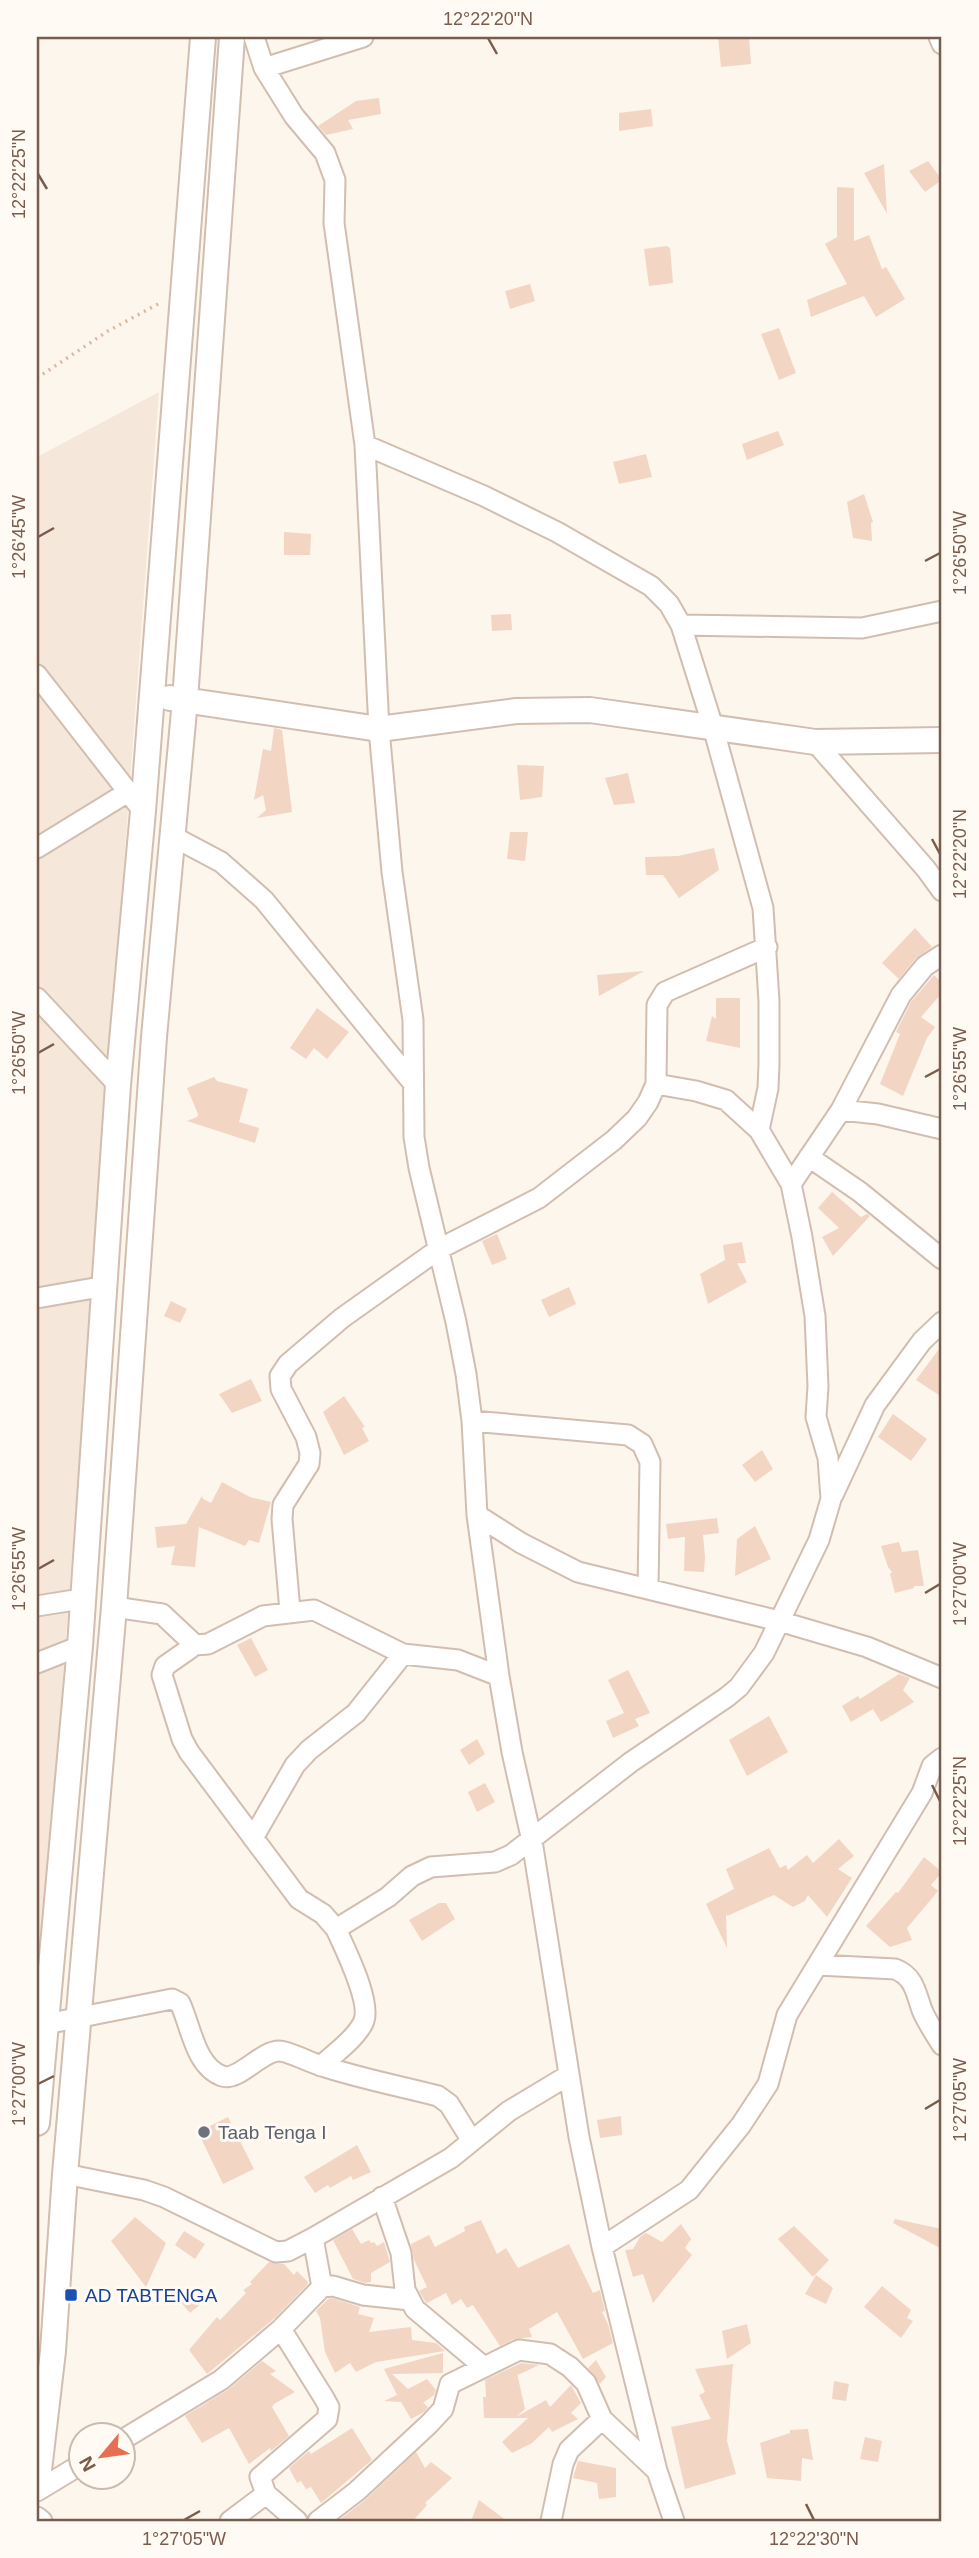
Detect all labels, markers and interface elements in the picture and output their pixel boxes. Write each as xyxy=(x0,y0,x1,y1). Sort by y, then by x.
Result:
text: 12°22'20"N xyxy=(443,9,533,29)
text: 12°22'25"N xyxy=(9,129,29,219)
text: 1°26'45"W xyxy=(9,495,29,579)
text: 1°26'50"W xyxy=(950,511,970,595)
text: 12°22'20"N xyxy=(950,809,970,899)
text: 1°26'50"W xyxy=(9,1011,29,1095)
text: 1°26'55"W xyxy=(950,1027,970,1111)
text: 1°26'55"W xyxy=(9,1527,29,1611)
text: 1°27'00"W xyxy=(950,1542,970,1626)
text: 12°22'25"N xyxy=(950,1756,970,1846)
text: 1°27'00"W xyxy=(9,2042,29,2126)
text: 1°27'05"W xyxy=(950,2058,970,2142)
place label: Taab Tenga I xyxy=(218,2122,326,2143)
marker: Taab Tenga I xyxy=(196,2124,212,2140)
place label: AD TABTENGA xyxy=(85,2285,218,2306)
marker: AD TABTENGA xyxy=(63,2287,79,2303)
north arrow xyxy=(66,2422,136,2492)
text: N xyxy=(75,2453,100,2475)
text: 1°27'05"W xyxy=(142,2529,226,2549)
text: 12°22'30"N xyxy=(769,2529,859,2549)

